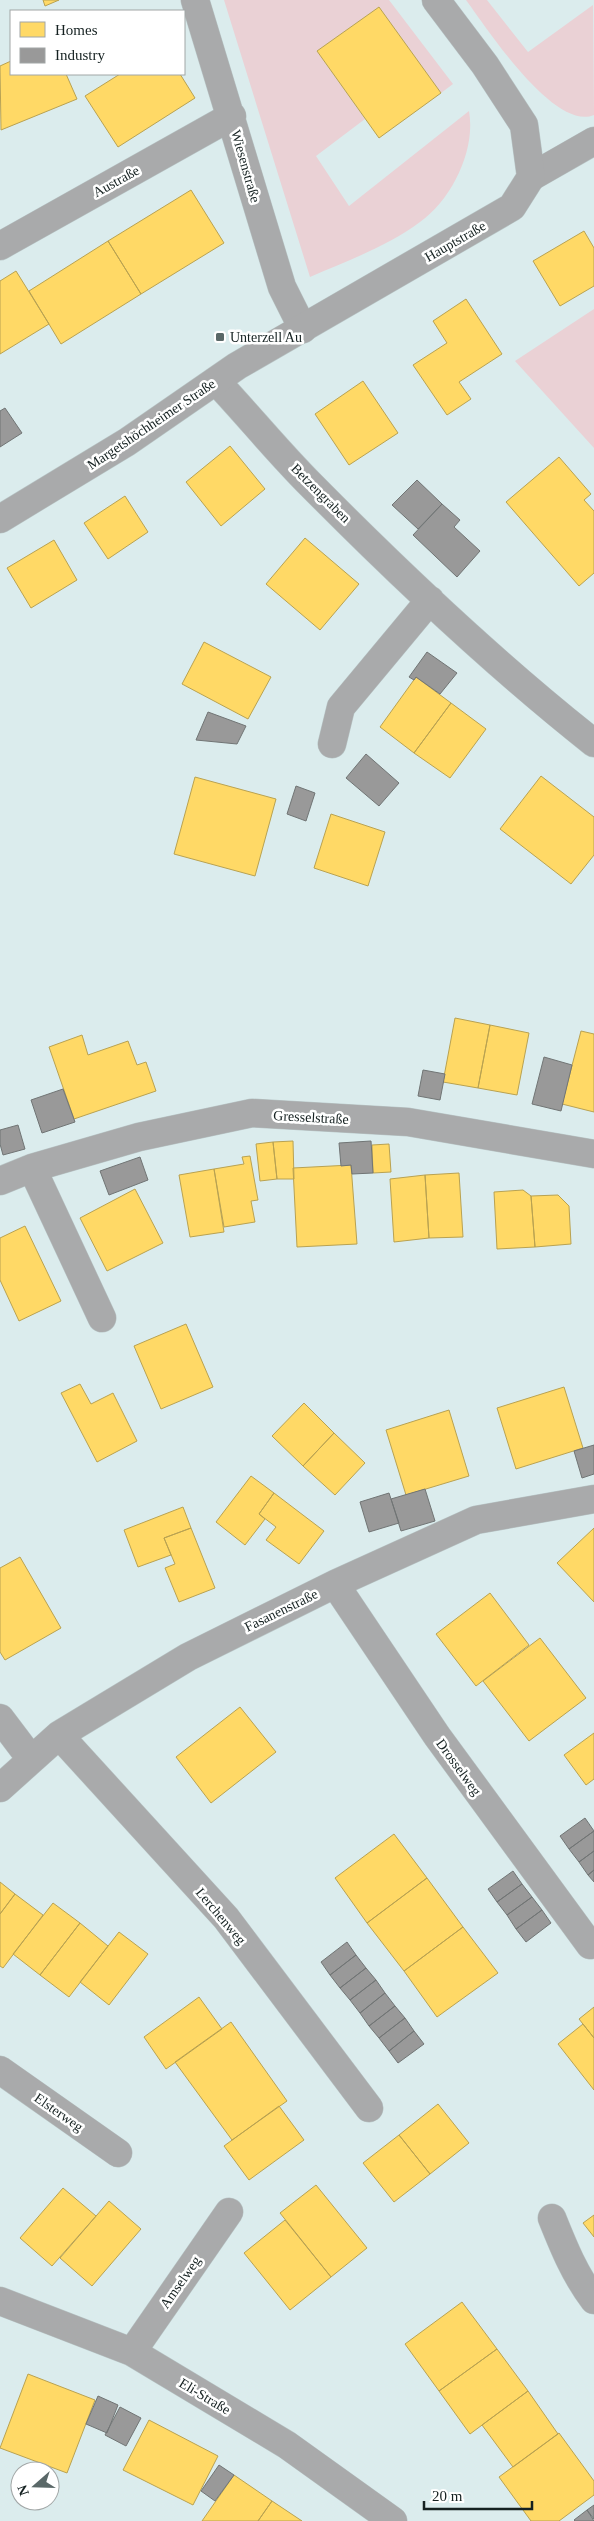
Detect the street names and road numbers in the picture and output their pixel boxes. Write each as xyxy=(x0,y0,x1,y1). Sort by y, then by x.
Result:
street label: Wiesenstraße xyxy=(228,128,263,204)
street label: Austraße xyxy=(91,163,142,200)
street label: Hauptstraße xyxy=(422,218,488,265)
street label: Margetshöchheimer Straße xyxy=(84,376,218,473)
street label: Betzengraben xyxy=(288,461,353,526)
street label: Gresselstraße xyxy=(273,1108,349,1127)
street label: Fasanenstraße xyxy=(242,1586,320,1635)
street label: Drosselweg xyxy=(433,1736,484,1798)
street label: Lerchenweg xyxy=(193,1885,249,1948)
street label: Elsterweg xyxy=(31,2090,86,2135)
street label: Amselweg xyxy=(157,2253,204,2311)
street label: Eli-Straße xyxy=(177,2375,233,2417)

